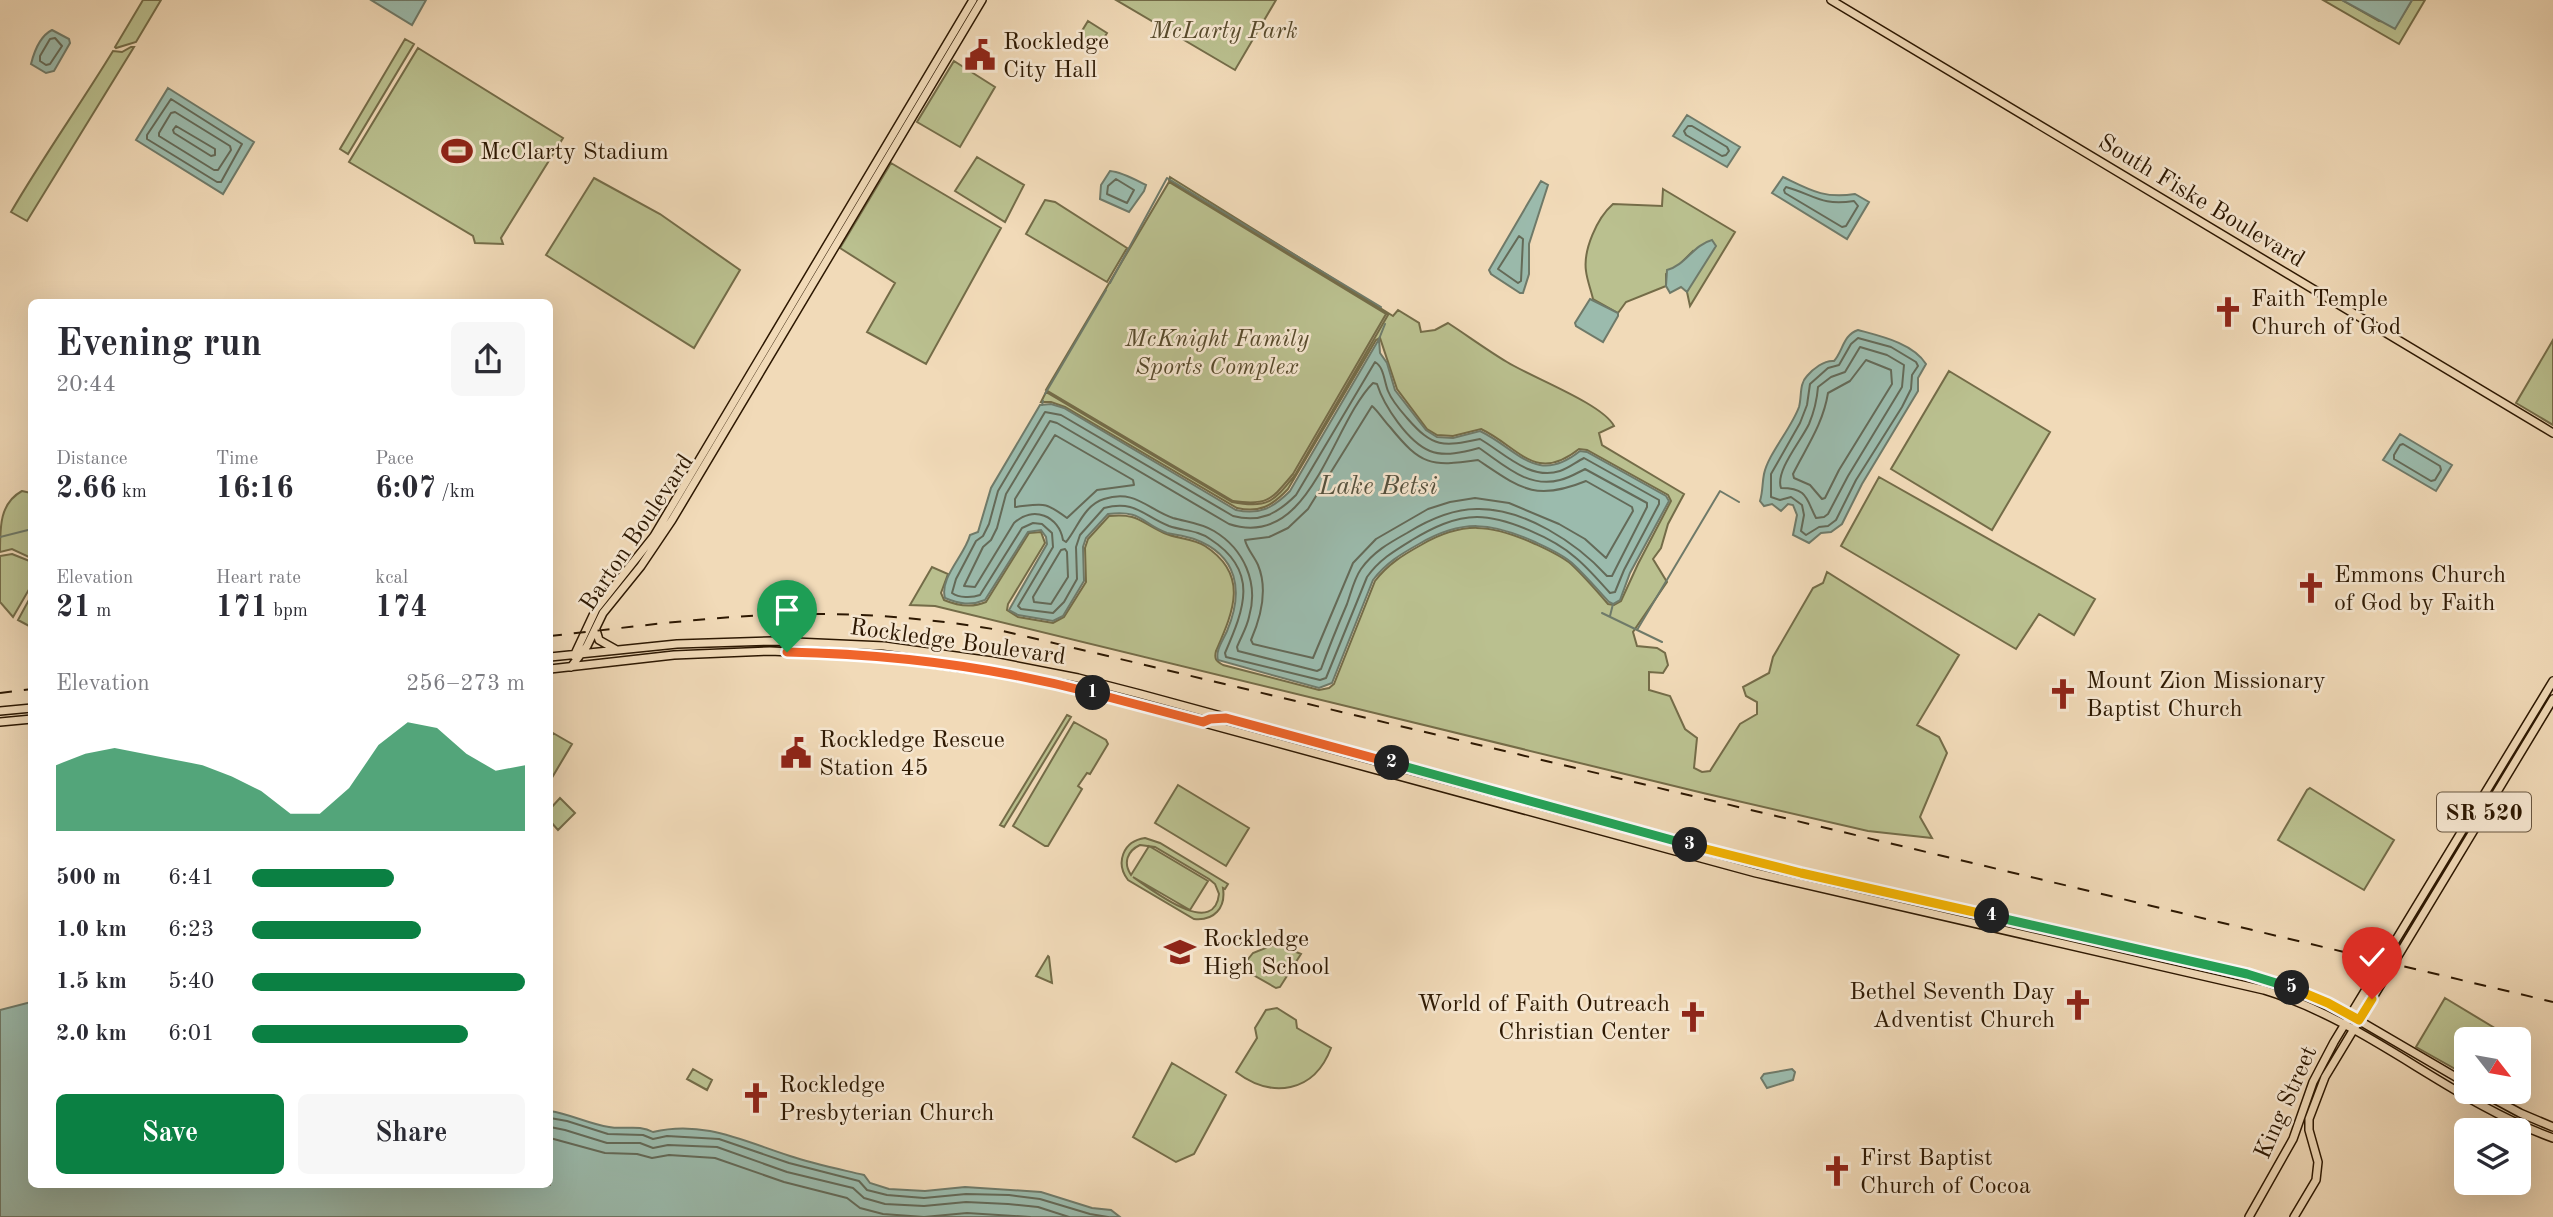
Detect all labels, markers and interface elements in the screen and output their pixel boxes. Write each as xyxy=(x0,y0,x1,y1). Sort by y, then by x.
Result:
park label: McLarty Park xyxy=(1149,20,1298,44)
place label: Rockledge City Hall xyxy=(1003,31,1109,83)
public building icon: Rockledge City Hall xyxy=(963,38,997,72)
street label: South Fiske Boulevard xyxy=(2094,131,2308,273)
sports icon: McClarty Stadium xyxy=(440,134,474,168)
place label: McClarty Stadium xyxy=(480,141,669,165)
place label: Faith Temple Church of God xyxy=(2251,288,2401,340)
church icon: Faith Temple Church of God xyxy=(2211,295,2245,329)
button: share xyxy=(451,322,525,396)
text: Evening run xyxy=(56,326,262,364)
park label: McKnight Family Sports Complex xyxy=(1124,328,1310,380)
text: 20:44 xyxy=(56,373,116,396)
text: Distance xyxy=(56,450,128,469)
text: Time xyxy=(216,450,258,469)
text: Pace xyxy=(375,450,414,469)
street label: Barton Boulevard xyxy=(576,450,699,616)
text: 2.66 xyxy=(56,474,117,504)
text: 16:16 xyxy=(216,474,294,504)
text: 6:07 xyxy=(375,474,436,504)
water label: Lake Betsi xyxy=(1318,474,1438,500)
text: km xyxy=(117,483,147,502)
text: /km xyxy=(436,483,475,502)
place label: Emmons Church of God by Faith xyxy=(2334,564,2506,616)
text: Elevation xyxy=(56,569,133,588)
text: Heart rate xyxy=(216,569,301,588)
text: kcal xyxy=(375,569,408,588)
church icon: Emmons Church of God by Faith xyxy=(2294,571,2328,605)
pin xyxy=(757,580,817,652)
icon: arrive xyxy=(768,591,806,629)
text: 21 xyxy=(56,593,91,623)
text: 171 xyxy=(216,593,268,623)
text: 174 xyxy=(375,593,428,623)
text: m xyxy=(91,602,111,621)
text: bpm xyxy=(268,602,308,621)
street label: Rockledge Boulevard xyxy=(848,616,1067,670)
place label: Mount Zion Missionary Baptist Church xyxy=(2086,670,2326,722)
text: Elevation xyxy=(56,672,150,695)
text: 256–273 m xyxy=(406,672,525,695)
pin: 1 xyxy=(1076,676,1110,710)
church icon: Mount Zion Missionary Baptist Church xyxy=(2046,677,2080,711)
text: 1 xyxy=(1087,683,1098,702)
place label: Rockledge Rescue Station 45 xyxy=(819,729,1005,781)
public building icon: Rockledge Rescue Station 45 xyxy=(779,736,813,770)
pin: 2 xyxy=(1374,746,1410,780)
text: 2 xyxy=(1386,753,1397,772)
road number: SR 520 xyxy=(2437,792,2531,832)
pin: 3 xyxy=(1672,828,1708,862)
text: 3 xyxy=(1684,835,1695,854)
text: 500 m xyxy=(56,866,121,889)
text: 6:41 xyxy=(168,866,214,889)
pin: 4 xyxy=(1974,898,2010,934)
text: 4 xyxy=(1986,906,1997,925)
text: 1.0 km xyxy=(56,918,127,941)
text: 6:23 xyxy=(168,918,214,941)
pin xyxy=(2342,927,2402,999)
place label: Rockledge High School xyxy=(1203,928,1330,980)
school or university icon: Rockledge High School xyxy=(1163,935,1197,969)
icon: check xyxy=(2353,938,2391,976)
text: 1.5 km xyxy=(56,970,127,993)
text: 5:40 xyxy=(168,970,214,993)
pin: 5 xyxy=(2274,970,2310,1006)
text: 5 xyxy=(2286,978,2297,997)
place label: Bethel Seventh Day Adventist Church xyxy=(1849,981,2055,1033)
church icon: Bethel Seventh Day Adventist Church xyxy=(2061,988,2095,1022)
place label: World of Faith Outreach Christian Center xyxy=(1417,993,1670,1045)
church icon: World of Faith Outreach Christian Center xyxy=(1676,1000,1710,1034)
text: 2.0 km xyxy=(56,1022,127,1045)
text: 6:01 xyxy=(168,1022,214,1045)
north arrow xyxy=(2454,1027,2530,1104)
map controls xyxy=(2454,1027,2531,1195)
street label: King Street xyxy=(2251,1043,2322,1163)
place label: Rockledge Presbyterian Church xyxy=(779,1074,994,1126)
church icon: Rockledge Presbyterian Church xyxy=(739,1081,773,1115)
button: Save xyxy=(56,1094,284,1174)
button: Share xyxy=(298,1094,525,1174)
button: layers xyxy=(2454,1118,2531,1195)
place label: First Baptist Church of Cocoa xyxy=(1860,1147,2031,1199)
church icon: First Baptist Church of Cocoa xyxy=(1820,1154,1854,1188)

